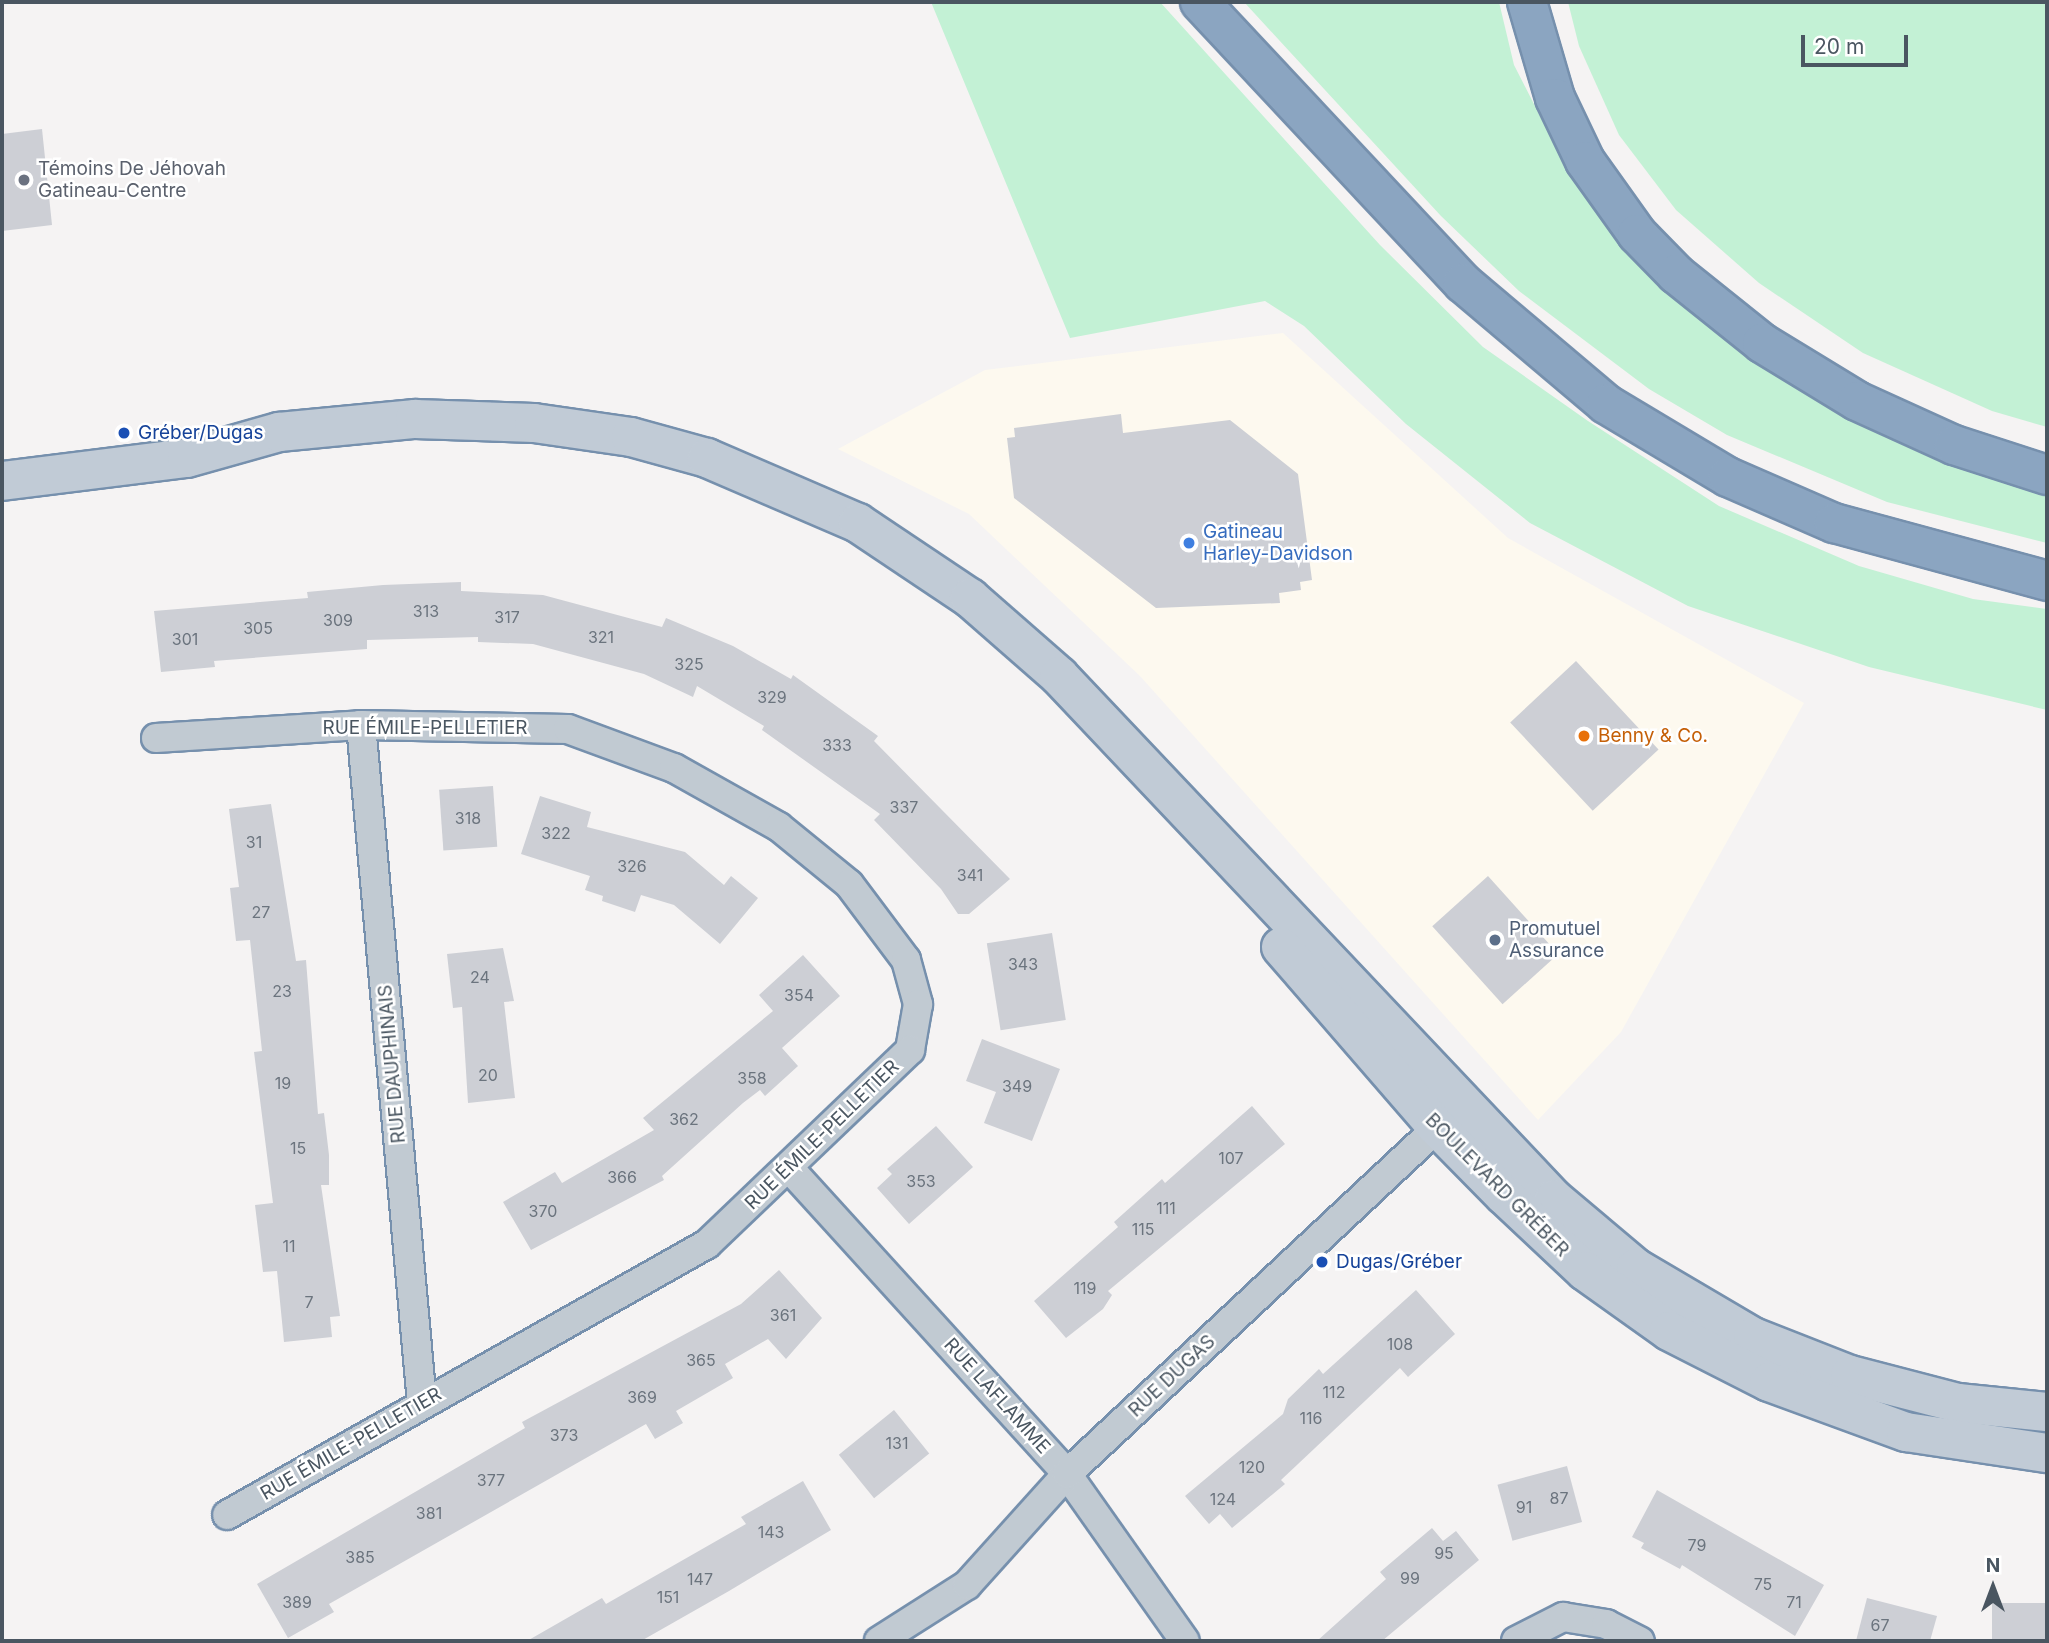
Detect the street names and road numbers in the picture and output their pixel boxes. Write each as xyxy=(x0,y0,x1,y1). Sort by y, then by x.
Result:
street label: RUE ÉMILE-PELLETIER xyxy=(322,717,528,739)
street label: RUE DAUPHINAIS xyxy=(374,984,410,1144)
street label: RUE ÉMILE-PELLETIER xyxy=(740,1056,904,1214)
street label: BOULEVARD GRÉBER xyxy=(1421,1109,1573,1261)
street label: RUE DUGAS xyxy=(1124,1330,1220,1422)
street label: RUE LAFLAMME xyxy=(939,1333,1055,1459)
street label: RUE ÉMILE-PELLETIER xyxy=(256,1383,446,1505)

